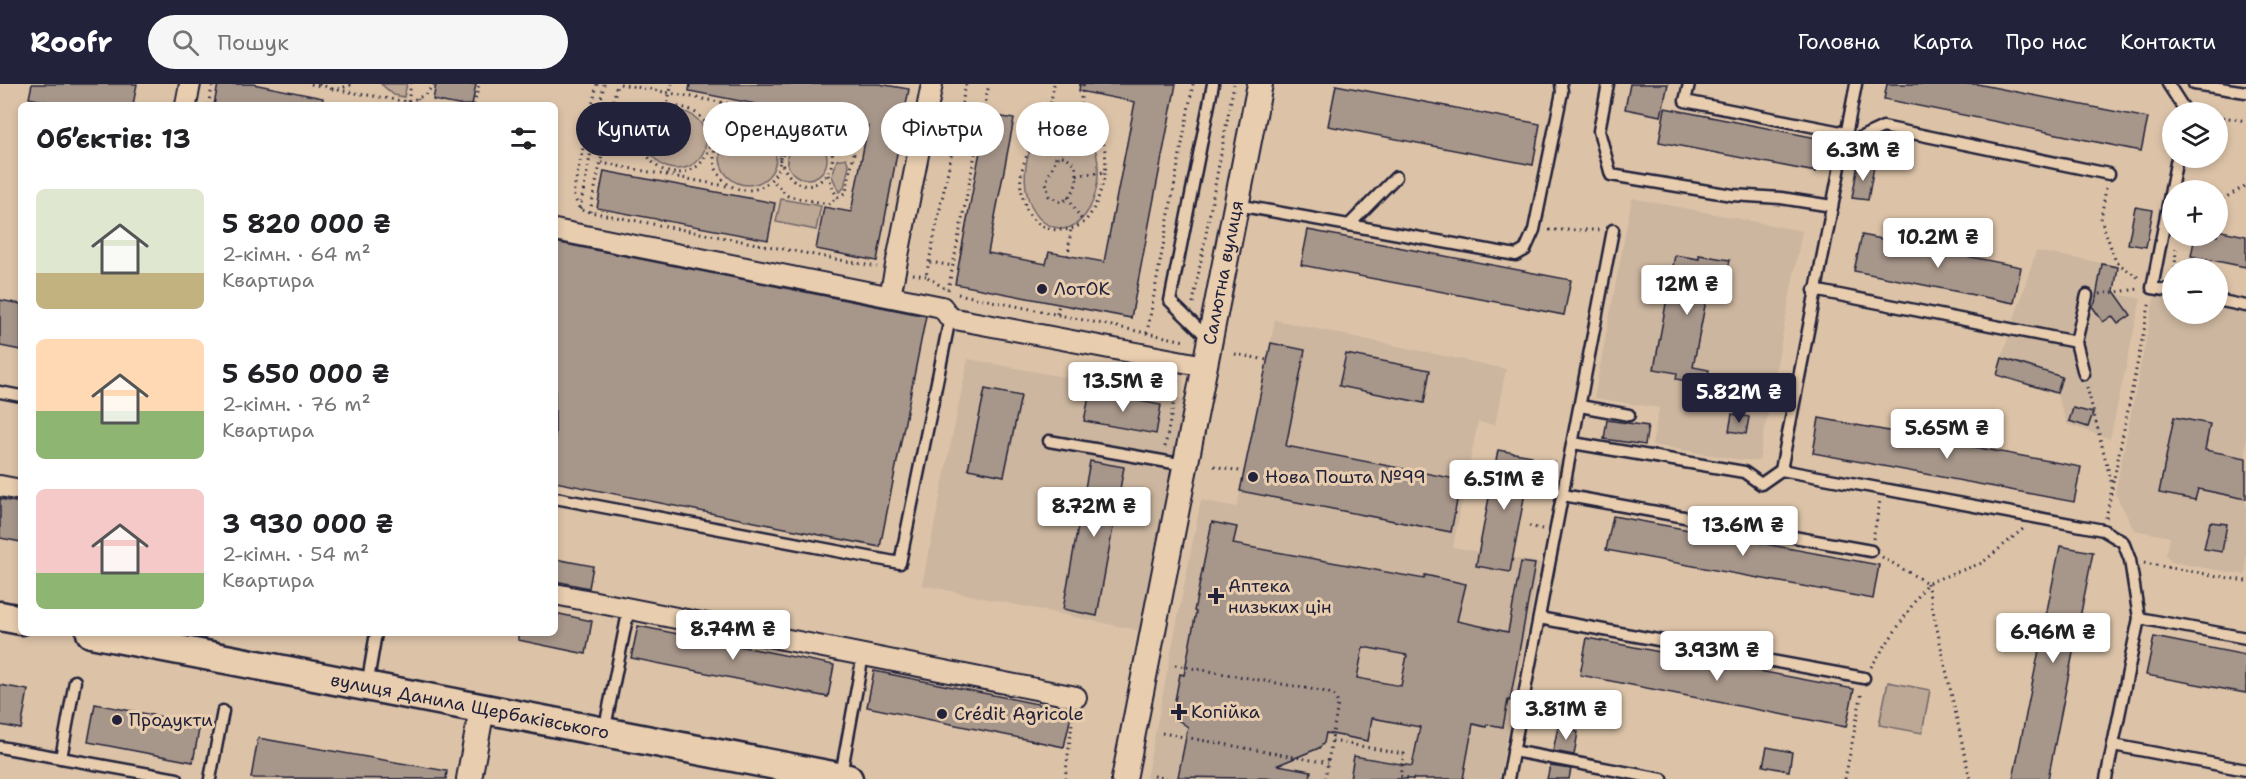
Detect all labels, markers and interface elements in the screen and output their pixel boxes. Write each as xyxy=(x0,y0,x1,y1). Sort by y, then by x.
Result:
search box xyxy=(148,15,568,69)
text: Roofr xyxy=(30,23,112,61)
icon: search xyxy=(169,26,202,59)
text: Пошук xyxy=(217,28,289,57)
text: Головна xyxy=(1798,28,1880,56)
text: Карта xyxy=(1913,28,1973,56)
text: Про нас xyxy=(2006,28,2087,56)
text: Контакти xyxy=(2120,28,2216,56)
chip: Купити xyxy=(576,102,691,156)
chip: Орендувати xyxy=(703,102,869,156)
chip: Фільтри xyxy=(881,102,1004,156)
chip: Нове xyxy=(1016,102,1109,156)
map controls xyxy=(2162,102,2228,324)
button: layers xyxy=(2162,102,2228,168)
text: Об’єктів: 13 xyxy=(36,121,191,156)
icon: filters xyxy=(507,122,540,155)
pin: 6.3M ₴ xyxy=(1814,131,1912,182)
text: 6.3M ₴ xyxy=(1826,137,1900,163)
button: + xyxy=(2162,180,2228,246)
street label: Салютна вулиця xyxy=(1197,198,1249,347)
text: 5 820 000 ₴ xyxy=(222,206,391,241)
icon: home xyxy=(84,213,156,285)
pin: 10.2M ₴ xyxy=(1883,218,1993,269)
text: 10.2M ₴ xyxy=(1897,224,1979,250)
text: 2-кімн. · 64 m² xyxy=(222,241,371,267)
button: − xyxy=(2162,258,2228,324)
pin: 12M ₴ xyxy=(1645,265,1729,316)
text: Квартира xyxy=(222,267,314,293)
text: 12M ₴ xyxy=(1655,271,1719,297)
place label: ЛотОК xyxy=(1054,277,1110,301)
marker: ЛотОК xyxy=(1035,282,1049,296)
text: 5 650 000 ₴ xyxy=(222,356,390,391)
pin: 13.5M ₴ xyxy=(1068,362,1178,413)
icon: home xyxy=(84,363,156,435)
text: 13.5M ₴ xyxy=(1082,368,1164,394)
pin: 5.82M ₴ xyxy=(1684,373,1794,424)
text: 5.82M ₴ xyxy=(1696,379,1782,405)
text: 2-кімн. · 76 m² xyxy=(222,391,371,417)
pin: 5.65M ₴ xyxy=(1892,409,2002,460)
text: 5.65M ₴ xyxy=(1905,415,1989,441)
text: Квартира xyxy=(222,417,314,443)
pin: 6.51M ₴ xyxy=(1449,460,1559,511)
place label: Нова Пошта №99 xyxy=(1265,465,1426,489)
text: 6.51M ₴ xyxy=(1463,466,1545,492)
marker: Нова Пошта №99 xyxy=(1246,470,1260,484)
pin: 8.72M ₴ xyxy=(1039,487,1149,538)
text: 8.72M ₴ xyxy=(1052,493,1136,519)
text: 3 930 000 ₴ xyxy=(222,506,393,541)
pin: 13.6M ₴ xyxy=(1688,506,1798,557)
text: 13.6M ₴ xyxy=(1702,512,1784,538)
icon: home xyxy=(84,513,156,585)
text: 2-кімн. · 54 m² xyxy=(222,541,369,567)
text: Квартира xyxy=(222,567,314,593)
place label: Аптека низьких цін xyxy=(1228,574,1332,619)
marker: Аптека низьких цін xyxy=(1209,589,1223,603)
pin: 8.74M ₴ xyxy=(678,610,788,661)
pin: 6.96M ₴ xyxy=(1998,613,2108,664)
text: 8.74M ₴ xyxy=(690,616,776,642)
text: 6.96M ₴ xyxy=(2010,619,2096,645)
pin: 3.93M ₴ xyxy=(1662,631,1772,682)
text: 3.93M ₴ xyxy=(1674,637,1760,663)
street label: вулиця Данила Щербаківського xyxy=(329,667,611,745)
pin: 3.81M ₴ xyxy=(1511,690,1621,741)
text: 3.81M ₴ xyxy=(1525,696,1607,722)
place label: Копійка xyxy=(1191,700,1260,724)
place label: Crédit Agricole xyxy=(954,702,1084,726)
marker: Копійка xyxy=(1172,705,1186,719)
marker: Crédit Agricole xyxy=(935,707,949,721)
place label: Продукти xyxy=(129,708,213,732)
marker: Продукти xyxy=(110,713,124,727)

